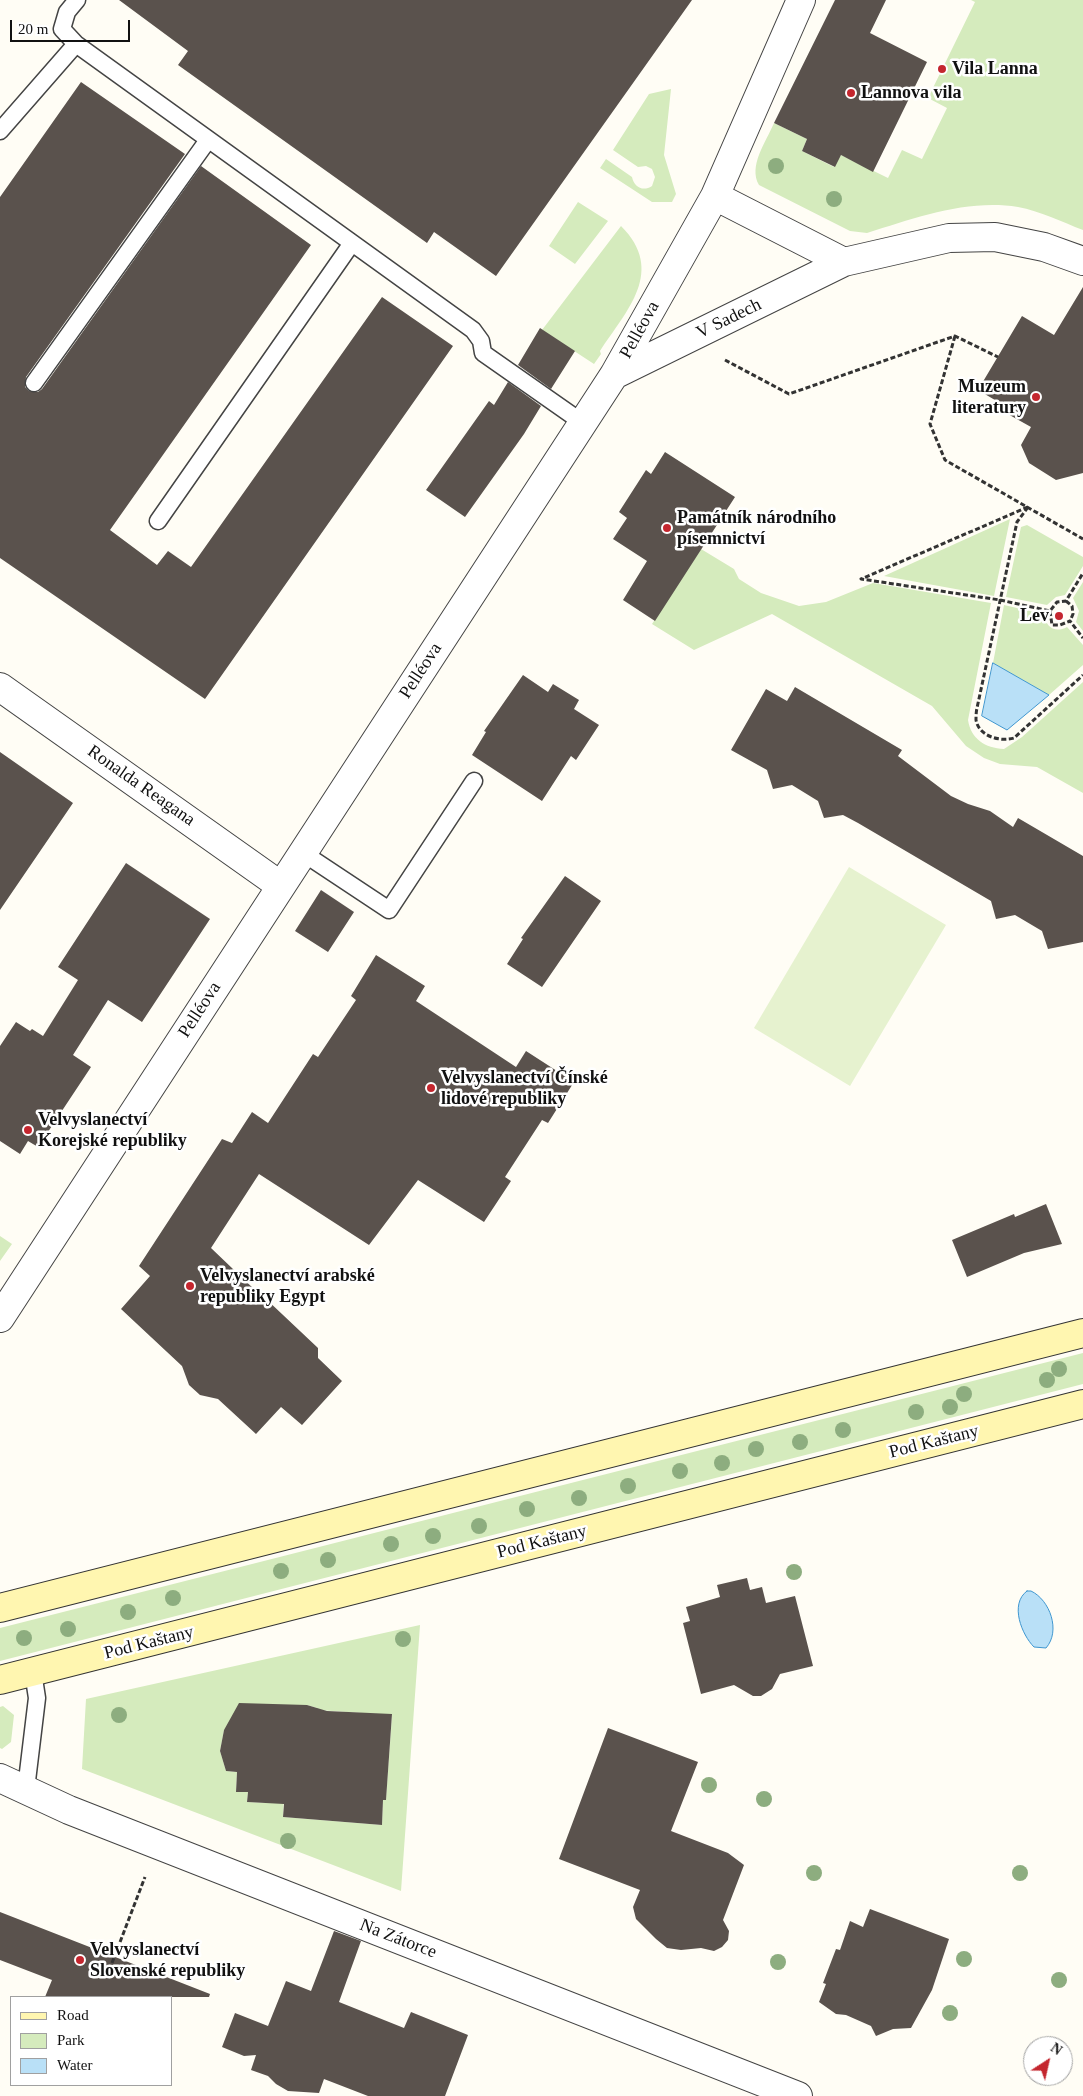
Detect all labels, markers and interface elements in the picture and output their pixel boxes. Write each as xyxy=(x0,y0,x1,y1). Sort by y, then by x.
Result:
scale bar xyxy=(12,10,132,42)
text: 20 m xyxy=(18,21,48,37)
place label: Vila Lanna xyxy=(952,58,1038,80)
marker: Vila Lanna xyxy=(936,63,948,75)
place label: Lannova vila xyxy=(861,82,962,104)
marker: Lannova vila xyxy=(845,87,857,99)
street label: V Sadech xyxy=(693,294,765,344)
street label: Pelléova xyxy=(616,298,664,362)
place label: Muzeum literatury xyxy=(952,376,1026,418)
marker: Muzeum literatury xyxy=(1030,391,1042,403)
place label: Památník národního písemnictví xyxy=(677,507,836,550)
marker: Památník národního písemnictví xyxy=(661,522,673,534)
place label: Lev xyxy=(1020,605,1049,627)
marker: Lev xyxy=(1053,610,1065,622)
street label: Pelléova xyxy=(395,639,447,703)
street label: Ronalda Reagana xyxy=(83,741,199,831)
street label: Pelléova xyxy=(174,978,226,1042)
place label: Velvyslanectví Čínské lidové republiky xyxy=(441,1067,608,1110)
marker: Velvyslanectví Čínské lidové republiky xyxy=(425,1082,437,1094)
place label: Velvyslanectví Korejské republiky xyxy=(38,1109,187,1152)
marker: Velvyslanectví Korejské republiky xyxy=(22,1124,34,1136)
place label: Velvyslanectví arabské republiky Egypt xyxy=(200,1265,375,1308)
marker: Velvyslanectví arabské republiky Egypt xyxy=(184,1280,196,1292)
street label: Pod Kaštany xyxy=(887,1420,981,1464)
street label: Pod Kaštany xyxy=(495,1520,589,1564)
street label: Pod Kaštany xyxy=(102,1621,196,1665)
street label: Na Zátorce xyxy=(357,1915,439,1963)
place label: Velvyslanectví Slovenské republiky xyxy=(90,1939,245,1982)
marker: Velvyslanectví Slovenské republiky xyxy=(74,1954,86,1966)
legend xyxy=(10,1996,172,2086)
text: Road xyxy=(57,2007,89,2023)
text: Park xyxy=(57,2032,85,2048)
north arrow xyxy=(1023,2036,1073,2086)
text: N xyxy=(1048,2040,1065,2058)
text: Water xyxy=(57,2057,92,2073)

